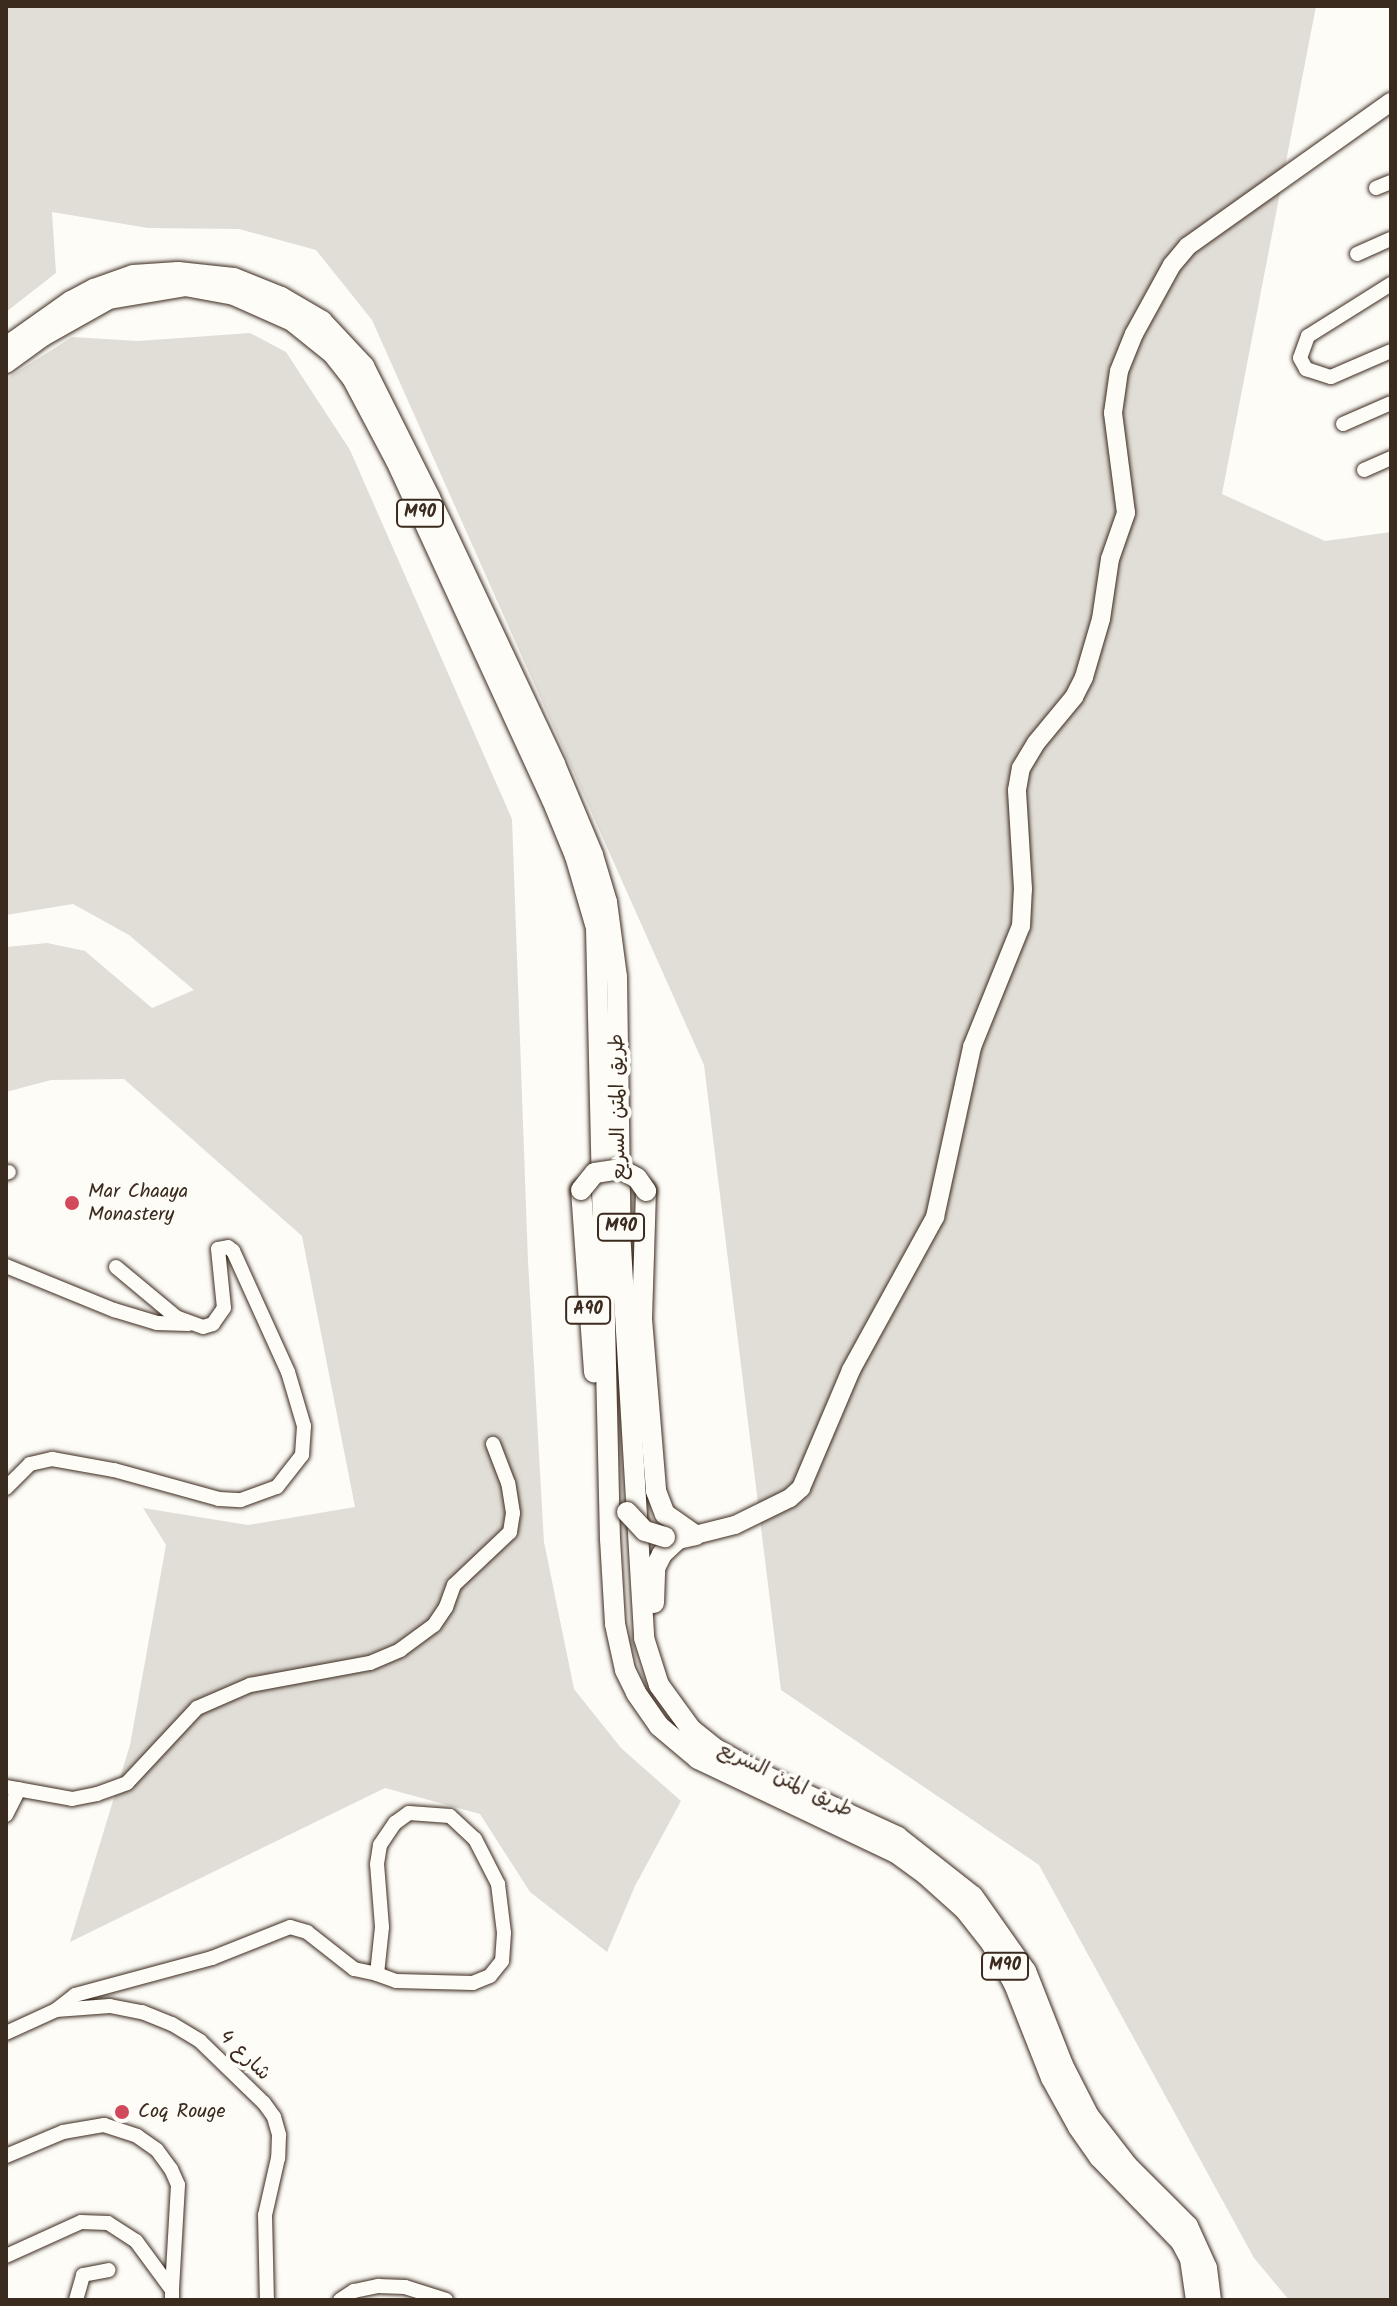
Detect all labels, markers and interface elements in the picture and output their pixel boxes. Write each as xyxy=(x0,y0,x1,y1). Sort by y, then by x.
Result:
road number: M90 xyxy=(396,499,444,527)
street label: طريق المتن السريع xyxy=(606,1033,632,1181)
place label: Mar Chaaya Monastery xyxy=(88,1180,188,1227)
marker: Mar Chaaya Monastery xyxy=(63,1194,81,1212)
road number: M90 xyxy=(597,1213,645,1241)
road number: A90 xyxy=(564,1296,612,1324)
street label: طريق المتن السريع xyxy=(714,1738,856,1824)
road number: M90 xyxy=(981,1952,1029,1980)
street label: شارع 4 xyxy=(213,2026,275,2086)
place label: Coq Rouge xyxy=(138,2100,225,2124)
marker: Coq Rouge xyxy=(113,2103,131,2121)

